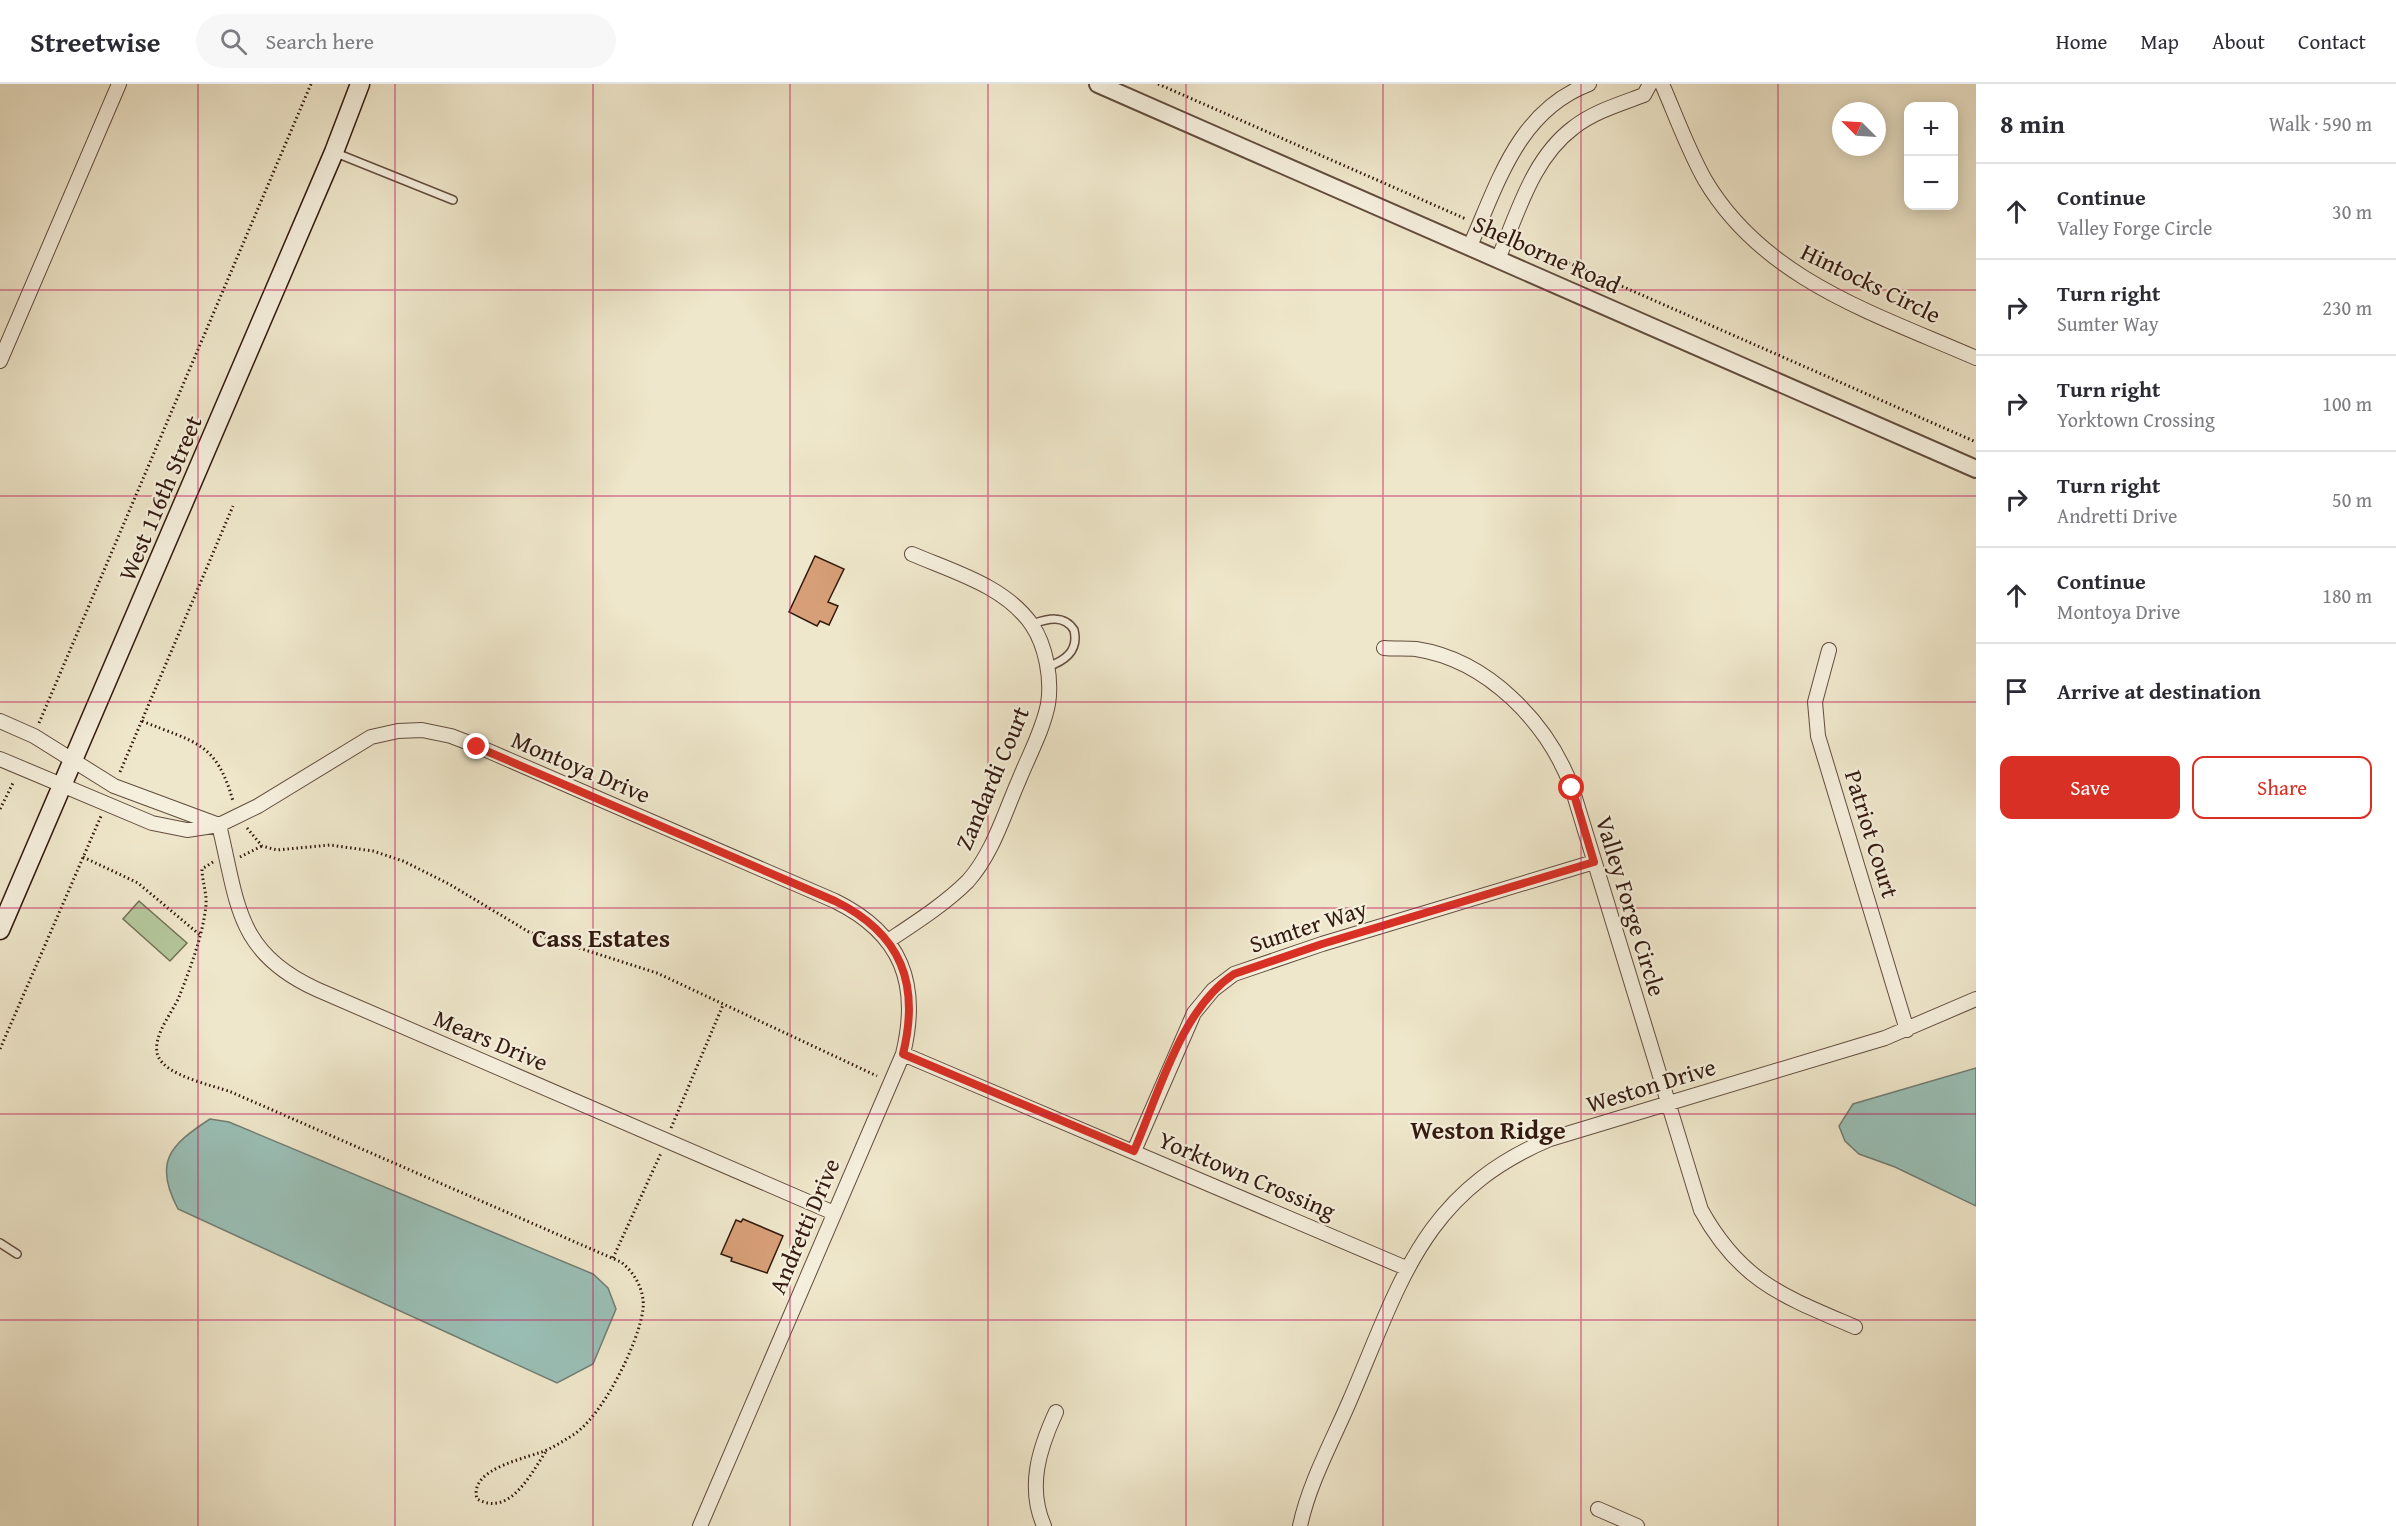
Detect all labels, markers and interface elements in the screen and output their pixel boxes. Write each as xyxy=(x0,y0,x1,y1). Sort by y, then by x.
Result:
search box xyxy=(196,14,616,68)
text: Streetwise xyxy=(30,21,160,62)
icon: search xyxy=(217,25,250,58)
text: Search here xyxy=(265,25,374,57)
text: Home xyxy=(2056,26,2107,57)
text: Map xyxy=(2140,26,2179,57)
text: About xyxy=(2212,26,2265,57)
text: Contact xyxy=(2298,26,2366,57)
north arrow xyxy=(1832,102,1886,156)
map controls xyxy=(1904,102,1958,210)
button: + xyxy=(1904,102,1958,156)
text: 8 min xyxy=(2000,104,2065,143)
text: Walk · 590 m xyxy=(2269,109,2372,138)
button: − xyxy=(1904,156,1958,210)
text: Continue xyxy=(2057,181,2146,213)
icon: ahead xyxy=(2000,195,2033,228)
text: 30 m xyxy=(2332,197,2372,226)
street label: Shelborne Road xyxy=(1468,206,1626,302)
text: Valley Forge Circle xyxy=(2057,213,2213,242)
street label: Hintocks Circle xyxy=(1795,234,1947,332)
text: Turn right xyxy=(2057,277,2160,309)
icon: right xyxy=(2000,291,2033,324)
text: 230 m xyxy=(2322,293,2372,322)
text: Sumter Way xyxy=(2057,309,2159,338)
text: Turn right xyxy=(2057,373,2160,405)
icon: right xyxy=(2000,387,2033,420)
text: 100 m xyxy=(2322,389,2372,418)
text: Yorktown Crossing xyxy=(2057,405,2215,434)
street label: West 116th Street xyxy=(109,409,211,586)
text: Turn right xyxy=(2057,469,2160,501)
icon: right xyxy=(2000,483,2033,516)
text: 50 m xyxy=(2332,485,2372,514)
text: Andretti Drive xyxy=(2057,501,2177,530)
text: Continue xyxy=(2057,565,2146,597)
icon: ahead xyxy=(2000,579,2033,612)
text: 180 m xyxy=(2322,581,2372,610)
text: Montoya Drive xyxy=(2057,597,2181,626)
icon: arrive xyxy=(2000,675,2033,708)
text: Arrive at destination xyxy=(2057,675,2261,707)
street label: Zandardi Court xyxy=(946,700,1038,855)
street label: Montoya Drive xyxy=(506,722,656,812)
route end xyxy=(463,733,489,759)
button: Save xyxy=(2000,756,2180,819)
button: Share xyxy=(2192,756,2372,819)
street label: Patriot Court xyxy=(1836,766,1908,903)
route start xyxy=(1558,774,1584,800)
street label: Valley Forge Circle xyxy=(1587,812,1675,1000)
street label: Sumter Way xyxy=(1245,890,1371,961)
district label: Cass Estates xyxy=(532,918,670,957)
street label: Mears Drive xyxy=(429,1000,553,1080)
street label: Weston Drive xyxy=(1582,1049,1720,1121)
district label: Weston Ridge xyxy=(1410,1110,1566,1149)
street label: Yorktown Crossing xyxy=(1153,1122,1341,1228)
street label: Andretti Drive xyxy=(760,1153,848,1299)

